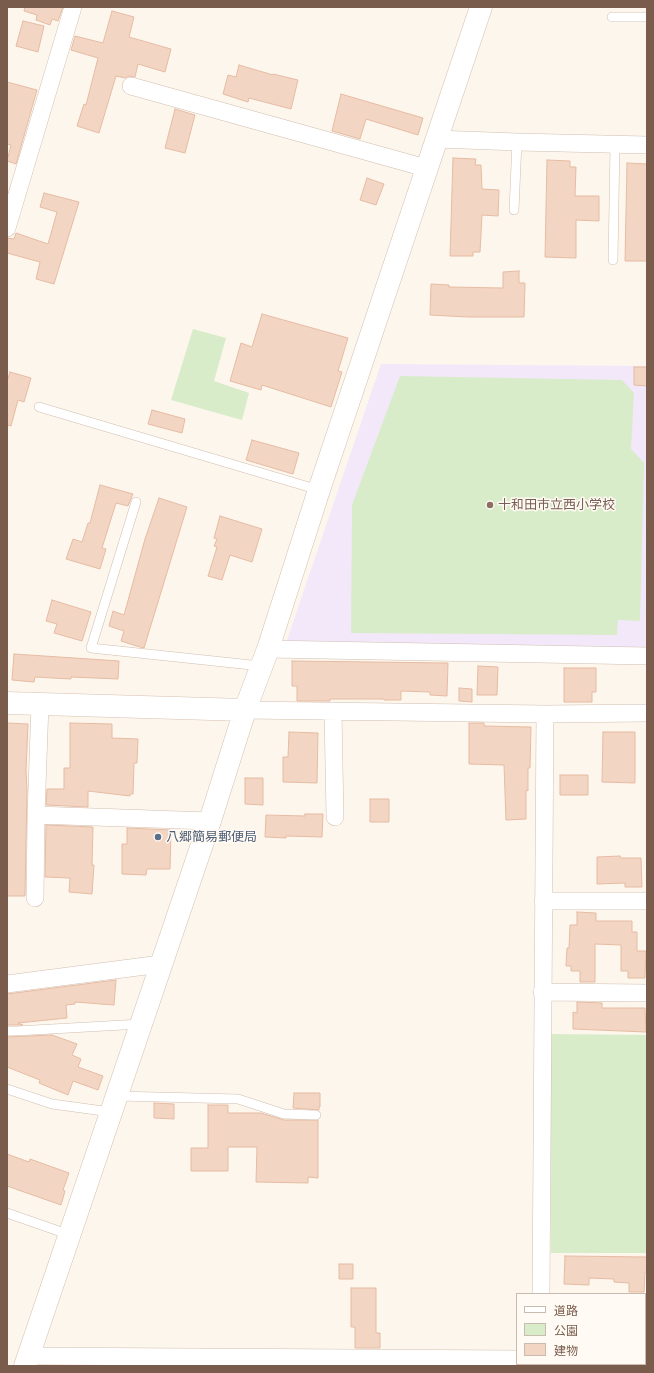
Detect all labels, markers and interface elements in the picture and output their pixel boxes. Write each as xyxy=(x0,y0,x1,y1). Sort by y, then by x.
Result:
place label: 十和田市立西小学校 xyxy=(498,497,615,513)
marker: 十和田市立西小学校 xyxy=(485,500,495,510)
place label: 八郷簡易郵便局 xyxy=(166,829,257,845)
marker: 八郷簡易郵便局 xyxy=(153,832,163,842)
legend xyxy=(516,1293,646,1365)
text: 道路 xyxy=(554,1303,578,1318)
text: 公園 xyxy=(554,1323,578,1338)
text: 建物 xyxy=(554,1343,578,1358)

